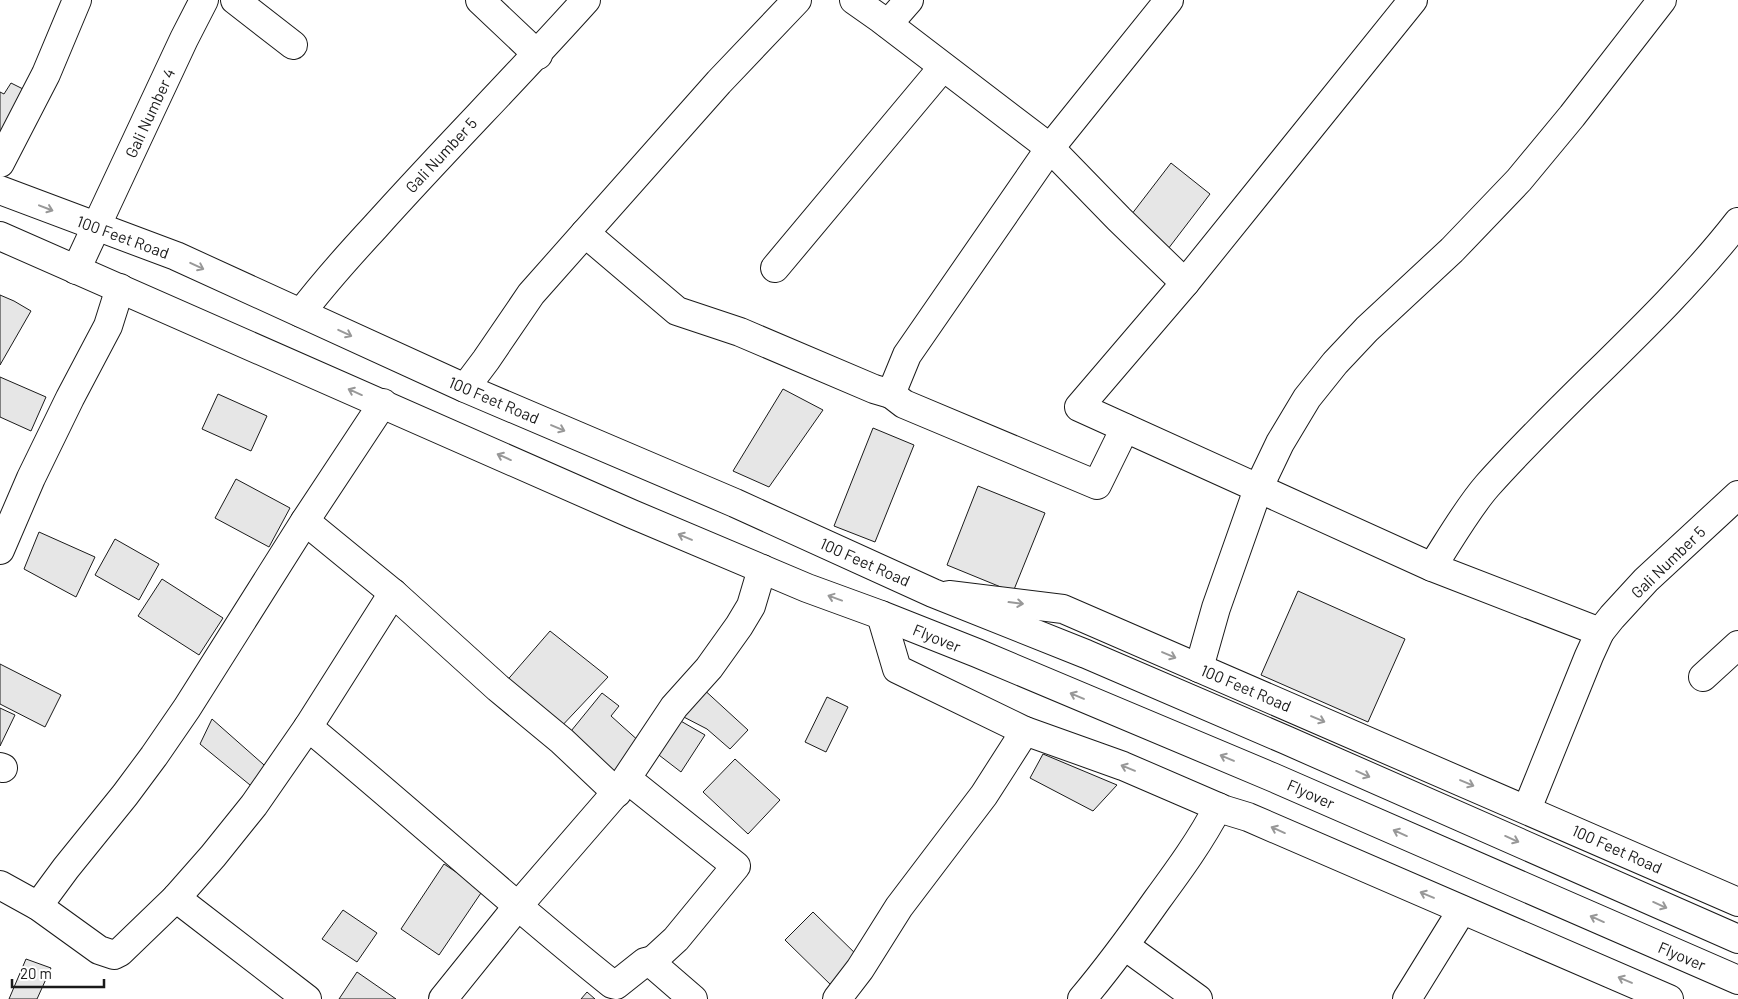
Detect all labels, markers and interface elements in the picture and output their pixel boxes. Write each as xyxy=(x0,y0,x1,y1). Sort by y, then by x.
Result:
street label: Gali Number 4 xyxy=(121,65,179,161)
street label: Gali Number 5 xyxy=(401,113,480,196)
one-way arrow xyxy=(38,204,53,213)
street label: 100 Feet Road xyxy=(74,211,172,262)
one-way arrow xyxy=(189,262,204,271)
one-way arrow xyxy=(337,329,352,339)
street label: 100 Feet Road xyxy=(446,372,542,427)
one-way arrow xyxy=(348,386,363,396)
one-way arrow xyxy=(550,424,565,433)
one-way arrow xyxy=(497,452,512,462)
street label: Gali Number 5 xyxy=(1627,522,1709,602)
one-way arrow xyxy=(678,531,693,541)
street label: 100 Feet Road xyxy=(817,533,913,590)
one-way arrow xyxy=(828,593,844,602)
one-way arrow xyxy=(1008,598,1024,608)
street label: Flyover xyxy=(910,619,964,656)
one-way arrow xyxy=(1161,650,1176,660)
street label: 100 Feet Road xyxy=(1198,660,1294,715)
one-way arrow xyxy=(1070,690,1085,700)
one-way arrow xyxy=(1310,715,1325,724)
one-way arrow xyxy=(1220,753,1235,763)
one-way arrow xyxy=(1121,763,1136,773)
one-way arrow xyxy=(1355,769,1370,779)
street label: Flyover xyxy=(1285,775,1338,812)
one-way arrow xyxy=(1459,779,1474,789)
street label: 100 Feet Road xyxy=(1569,820,1665,877)
one-way arrow xyxy=(1271,825,1286,835)
one-way arrow xyxy=(1393,828,1408,838)
one-way arrow xyxy=(1504,835,1519,845)
one-way arrow xyxy=(1420,890,1435,900)
one-way arrow xyxy=(1652,900,1667,910)
one-way arrow xyxy=(1590,914,1605,924)
street label: Flyover xyxy=(1655,937,1709,974)
scale bar xyxy=(12,956,105,988)
text: 20 m xyxy=(20,964,52,982)
one-way arrow xyxy=(1618,974,1633,984)

